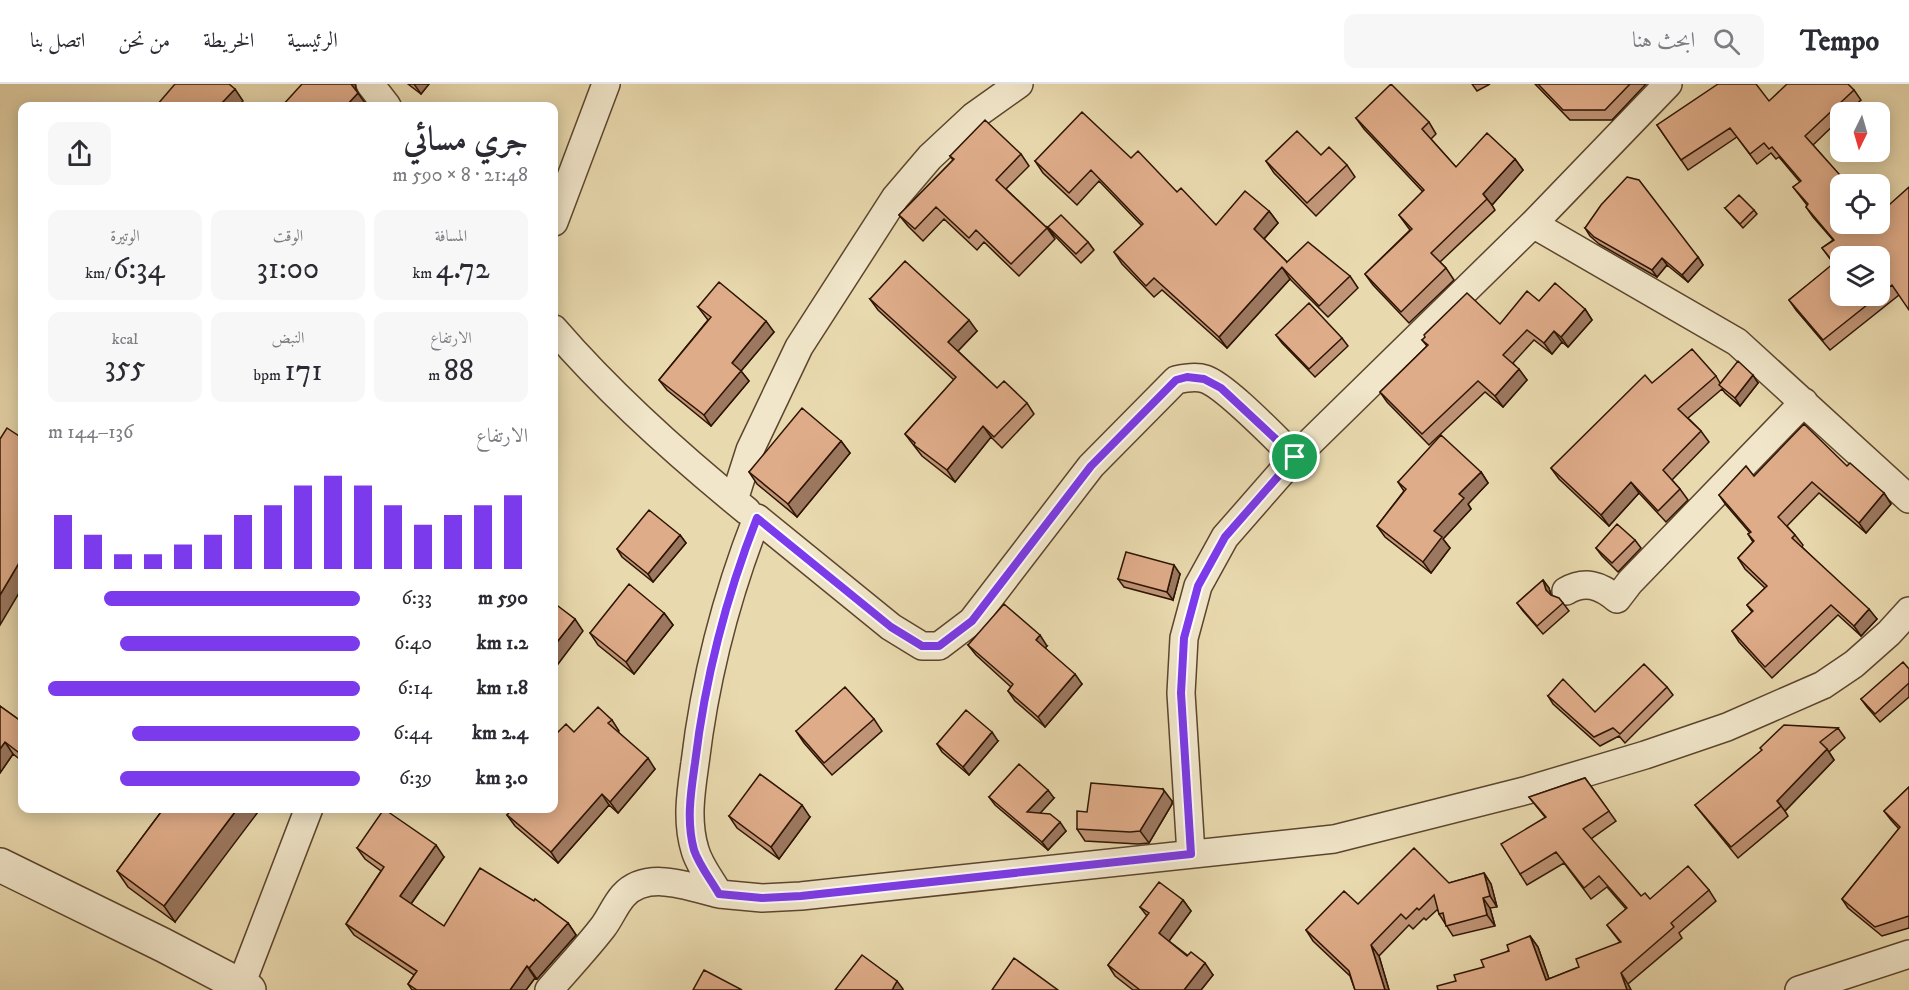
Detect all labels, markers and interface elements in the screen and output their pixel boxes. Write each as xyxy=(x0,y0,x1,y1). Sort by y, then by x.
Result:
search box xyxy=(1344,14,1764,68)
text: Tempo xyxy=(1800,24,1879,59)
icon: search xyxy=(1710,25,1743,58)
text: ابحث هنا xyxy=(1632,27,1695,54)
text: اتصل بنا xyxy=(30,28,85,54)
text: من نحن xyxy=(118,28,170,54)
text: الخريطة xyxy=(203,28,254,54)
text: الرئيسية xyxy=(287,28,338,54)
north arrow xyxy=(1830,102,1890,162)
map controls xyxy=(1830,102,1890,306)
text: جري مسائي xyxy=(403,120,528,161)
button: share xyxy=(48,122,111,185)
text: 21:48 · 8 × 590 m xyxy=(393,163,528,188)
button: locate xyxy=(1830,174,1890,234)
text: الوتيرة xyxy=(110,226,140,246)
text: الوقت xyxy=(273,226,303,246)
text: المسافة xyxy=(435,226,467,246)
button: layers xyxy=(1830,246,1890,306)
text: 6:34 xyxy=(113,251,165,288)
text: 31:00 xyxy=(257,251,319,288)
text: 4.72 xyxy=(436,251,490,288)
text: /km xyxy=(85,263,113,283)
text: km xyxy=(412,263,436,283)
text: النبض xyxy=(272,328,304,348)
text: الارتفاع xyxy=(430,328,472,348)
text: kcal xyxy=(112,329,138,349)
text: 355 xyxy=(104,349,146,386)
text: 171 xyxy=(285,353,322,390)
text: 88 xyxy=(444,353,474,390)
text: bpm xyxy=(254,365,285,385)
text: m xyxy=(428,365,444,385)
text: 136–144 m xyxy=(48,420,133,445)
text: الارتفاع xyxy=(476,424,528,449)
pin xyxy=(1269,431,1320,482)
icon: arrive xyxy=(1278,440,1311,473)
text: 6:33 xyxy=(401,586,432,611)
text: 590 m xyxy=(478,586,528,611)
text: 6:40 xyxy=(394,631,432,656)
text: 1.2 km xyxy=(477,631,528,656)
text: 6:14 xyxy=(398,676,432,701)
text: 1.8 km xyxy=(477,676,528,701)
text: 6:44 xyxy=(393,721,432,746)
text: 2.4 km xyxy=(472,721,528,746)
text: 6:39 xyxy=(399,766,432,791)
text: 3.0 km xyxy=(476,766,528,791)

